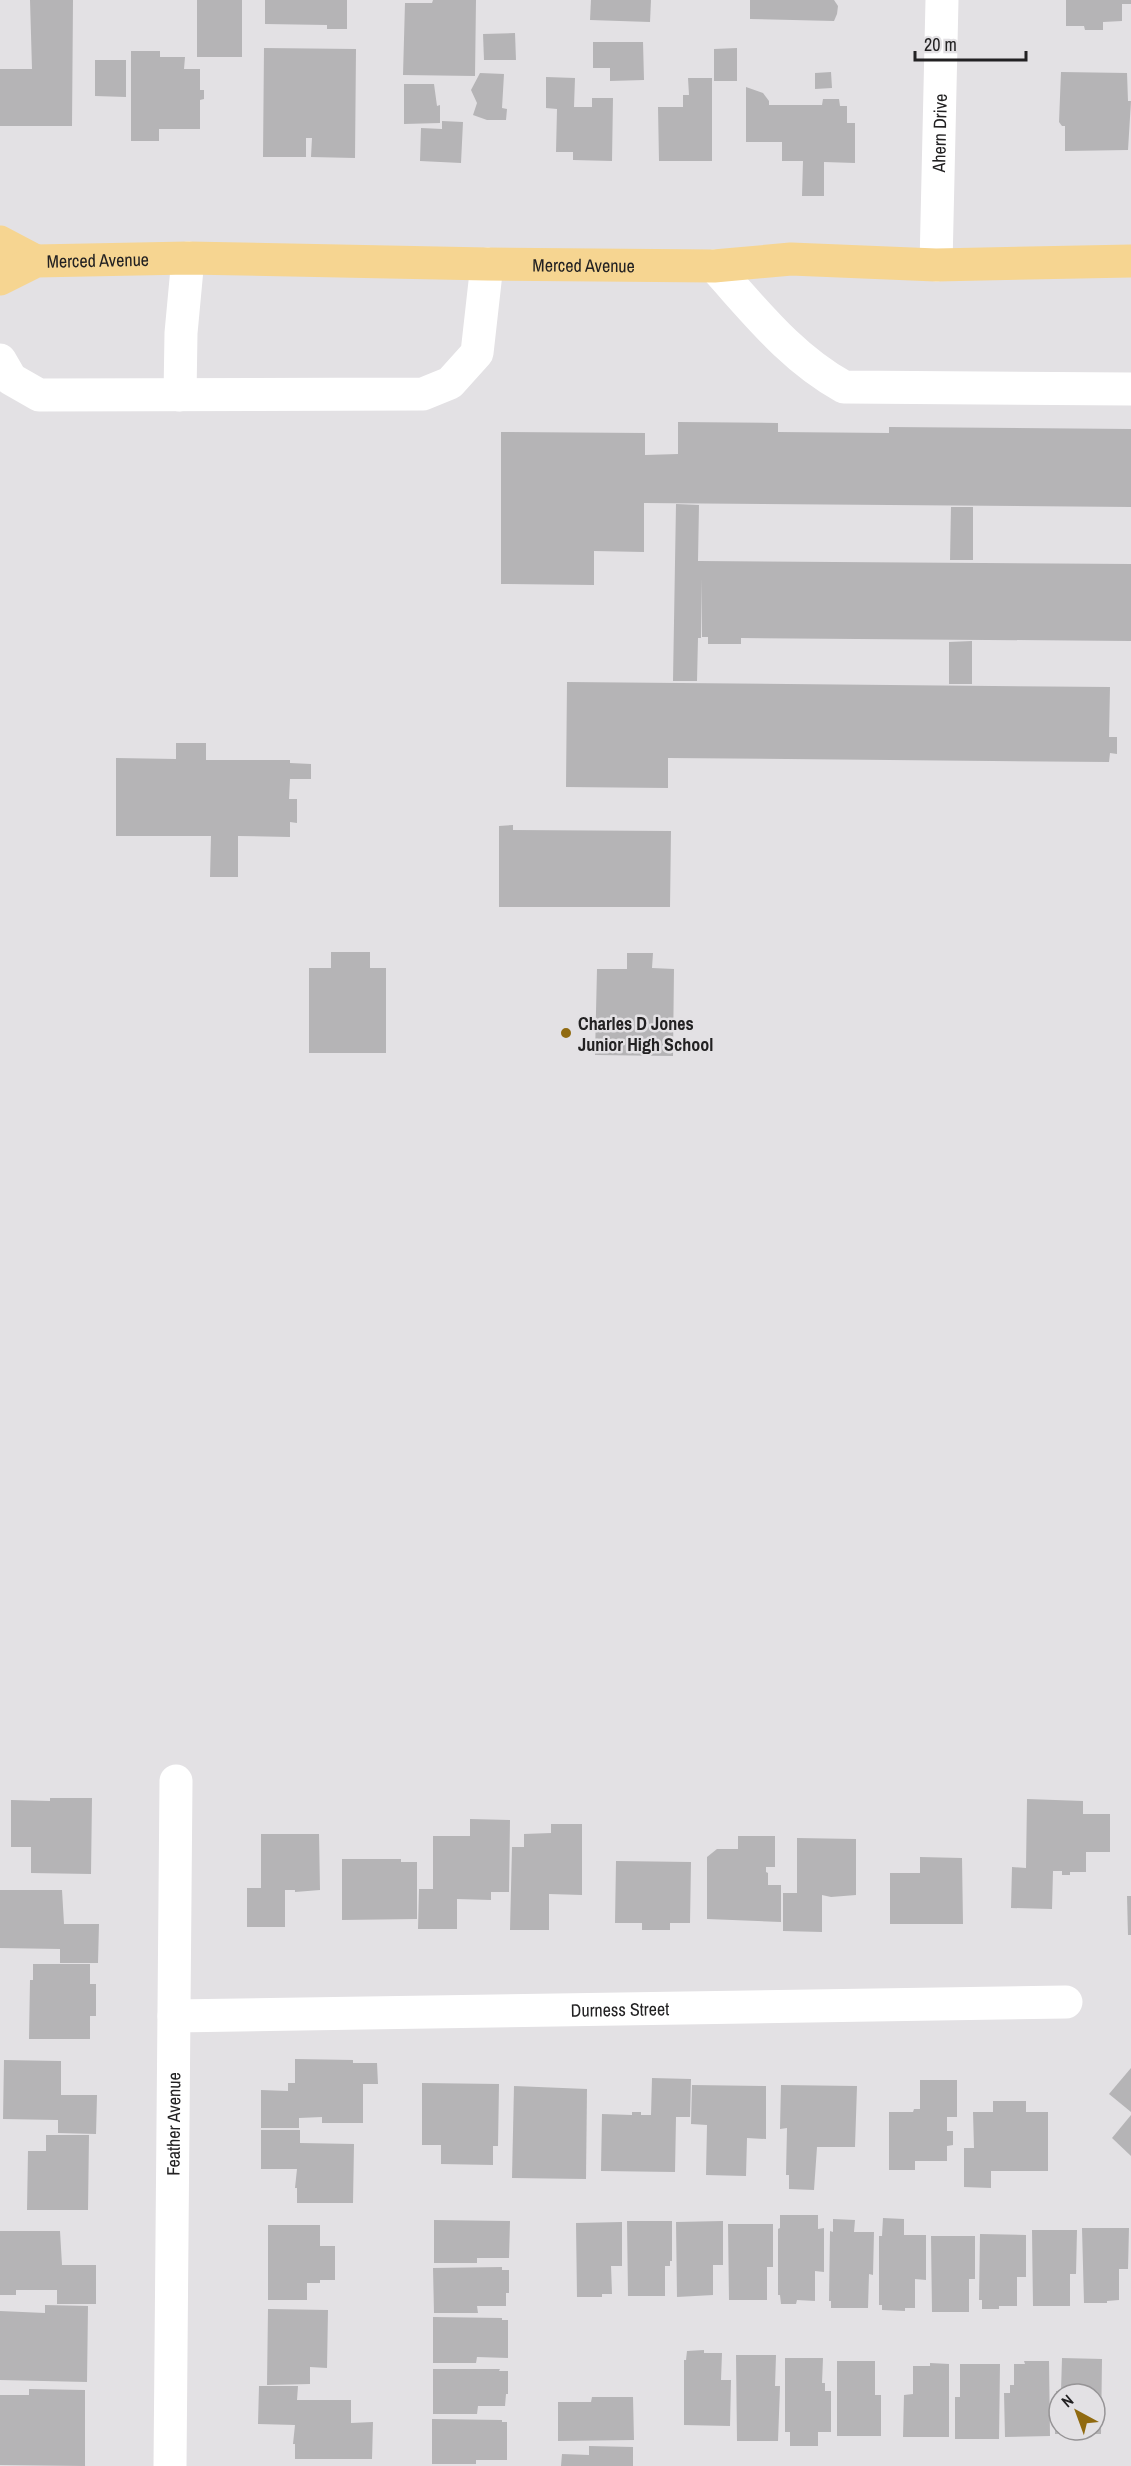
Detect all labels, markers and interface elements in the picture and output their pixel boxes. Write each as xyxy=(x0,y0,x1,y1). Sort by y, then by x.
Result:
scale bar xyxy=(915,24,1026,62)
text: 20 m xyxy=(924,32,957,57)
street label: Ahern Drive xyxy=(926,93,952,174)
street label: Merced Avenue xyxy=(46,246,149,273)
street label: Merced Avenue xyxy=(532,252,635,278)
place label: Charles D Jones Junior High School xyxy=(578,1011,713,1057)
marker: Charles D Jones Junior High School xyxy=(559,1026,573,1040)
street label: Durness Street xyxy=(570,1996,669,2022)
street label: Feather Avenue xyxy=(160,2072,186,2176)
north arrow xyxy=(1047,2382,1107,2442)
text: N xyxy=(1056,2389,1078,2412)

